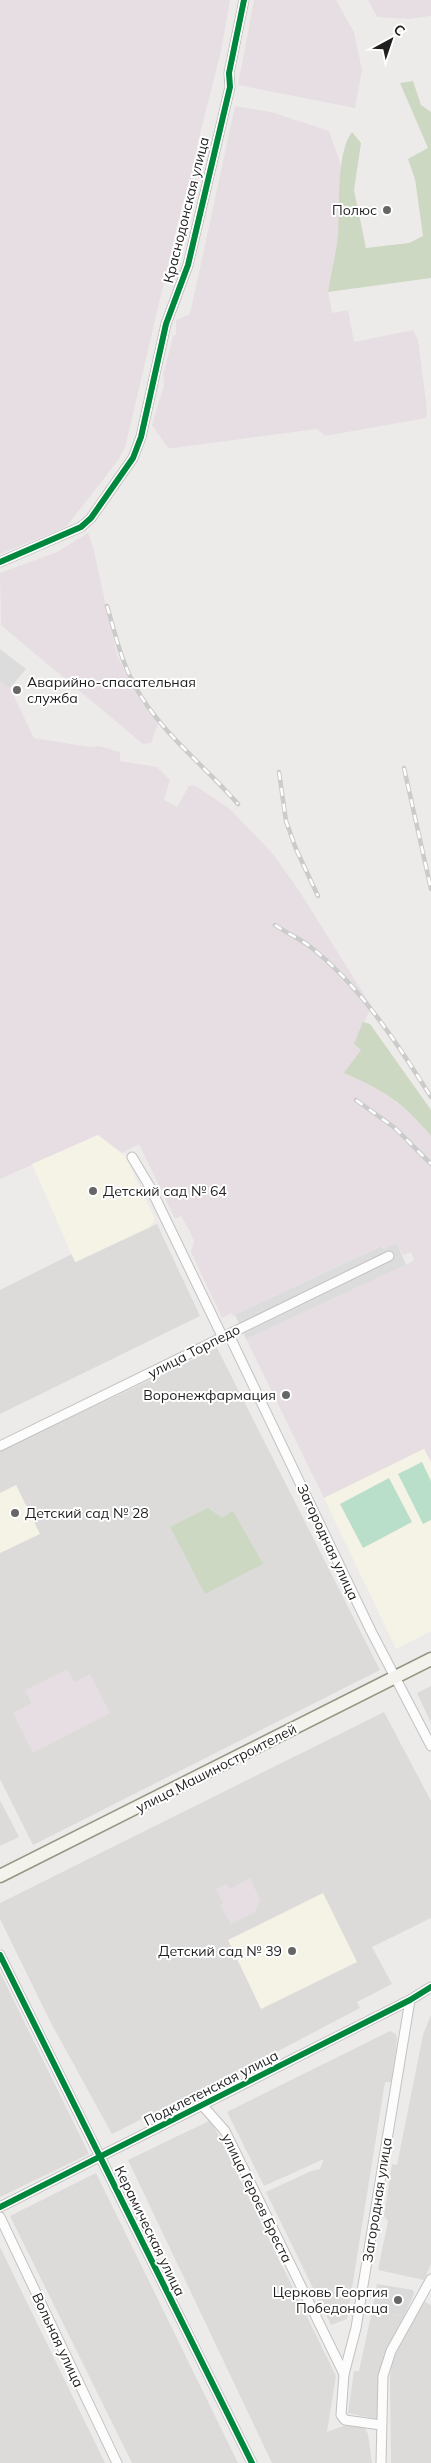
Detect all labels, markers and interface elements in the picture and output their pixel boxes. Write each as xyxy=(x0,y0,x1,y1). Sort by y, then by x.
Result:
north arrow xyxy=(366,15,416,65)
text: С xyxy=(390,20,409,40)
street label: Краснодонская улица xyxy=(159,135,213,285)
place label: Полюс xyxy=(332,201,377,219)
marker: Полюс xyxy=(381,204,393,216)
place label: Аварийно-спасательная служба xyxy=(27,673,196,707)
marker: Аварийно-спасательная служба xyxy=(11,684,23,696)
place label: Детский сад № 64 xyxy=(103,1182,227,1200)
marker: Детский сад № 64 xyxy=(87,1185,99,1197)
street label: улица Торпедо xyxy=(145,1320,243,1382)
place label: Воронежфармация xyxy=(143,1386,276,1404)
marker: Воронежфармация xyxy=(280,1389,292,1401)
street label: Загородная улица xyxy=(293,1481,363,1603)
place label: Детский сад № 28 xyxy=(25,1504,149,1522)
marker: Детский сад № 28 xyxy=(9,1507,21,1519)
street label: улица Машиностроителей xyxy=(133,1720,299,1816)
place label: Детский сад № 39 xyxy=(158,1942,282,1960)
marker: Детский сад № 39 xyxy=(286,1945,298,1957)
street label: Подклетенская улица xyxy=(141,2046,281,2130)
street label: улица Героев Бреста xyxy=(218,2130,296,2266)
street label: Загородная улица xyxy=(358,2136,396,2264)
street label: Керамическая улица xyxy=(111,2163,189,2299)
place label: Церковь Георгия Победоносца xyxy=(273,2283,388,2317)
street label: Вольная улица xyxy=(28,2290,88,2390)
marker: Церковь Георгия Победоносца xyxy=(392,2294,404,2306)

